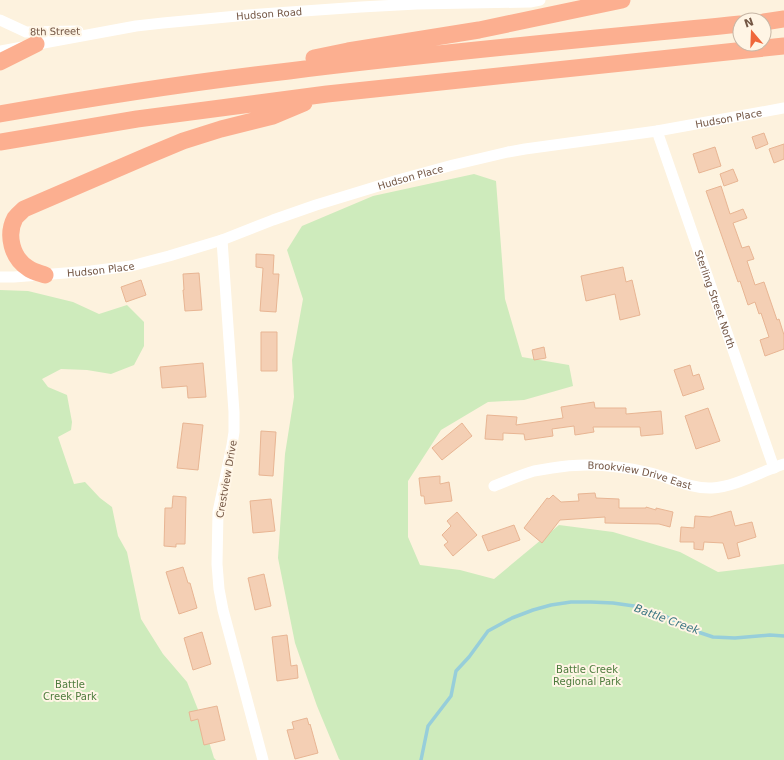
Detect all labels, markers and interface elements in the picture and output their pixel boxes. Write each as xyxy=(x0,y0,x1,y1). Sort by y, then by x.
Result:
street label: Hudson Road xyxy=(236,6,303,22)
north arrow xyxy=(732,12,772,52)
text: N xyxy=(742,15,755,31)
street label: 8th Street xyxy=(30,26,80,37)
street label: Hudson Place xyxy=(694,107,763,130)
street label: Hudson Place xyxy=(376,163,445,192)
street label: Sterling Street North xyxy=(693,249,737,350)
street label: Hudson Place xyxy=(67,260,136,279)
street label: Crestview Drive xyxy=(214,439,239,519)
street label: Brookview Drive East xyxy=(588,460,693,492)
water label: Battle Creek xyxy=(632,602,702,637)
park label: Battle Creek Regional Park xyxy=(553,664,621,687)
park label: Battle Creek Park xyxy=(43,679,97,702)

